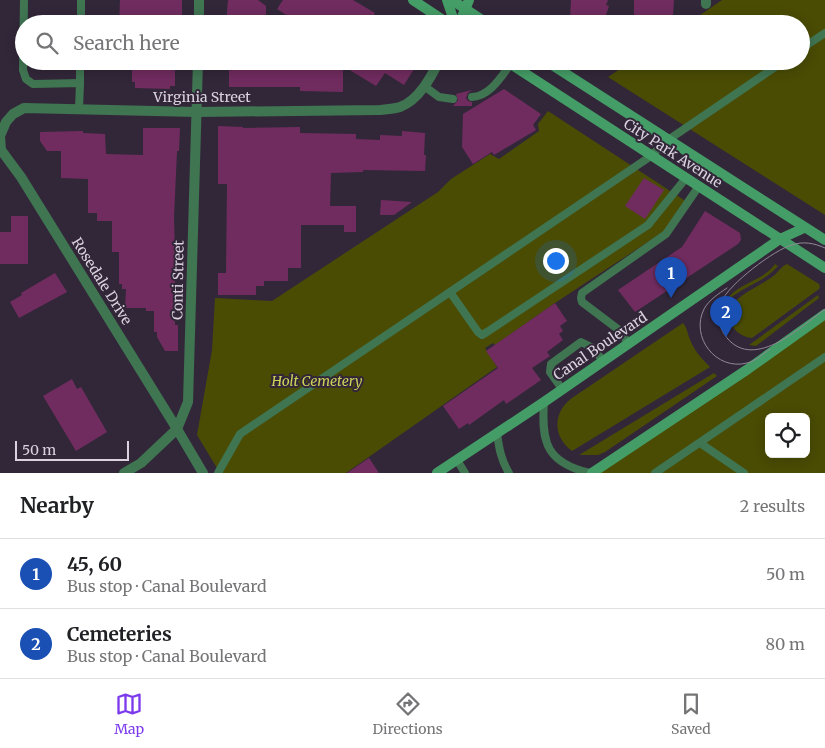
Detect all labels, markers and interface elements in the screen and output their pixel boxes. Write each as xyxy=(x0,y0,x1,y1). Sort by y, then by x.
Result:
search box xyxy=(15,15,810,70)
icon: search xyxy=(33,29,61,57)
text: Search here xyxy=(73,31,180,55)
street label: Virginia Street xyxy=(152,88,251,106)
street label: City Park Avenue xyxy=(620,114,726,192)
street label: Rosedale Drive xyxy=(68,234,136,328)
street label: Conti Street xyxy=(168,239,188,320)
your location xyxy=(543,248,569,274)
pin: 1 xyxy=(655,257,687,298)
pin: 2 xyxy=(710,296,742,337)
street label: Canal Boulevard xyxy=(550,308,651,384)
park label: Holt Cemetery xyxy=(271,372,363,390)
map controls xyxy=(765,413,810,458)
button: locate xyxy=(765,413,810,458)
scale bar xyxy=(15,438,129,461)
text: 50 m xyxy=(22,441,56,459)
text: Nearby xyxy=(20,492,94,519)
text: 2 results xyxy=(740,496,805,516)
text: 45, 60 xyxy=(67,552,122,576)
text: 1 xyxy=(32,564,40,584)
text: 50 m xyxy=(766,564,805,584)
text: Bus stop · Canal Boulevard xyxy=(67,576,267,596)
text: Cemeteries xyxy=(67,622,172,646)
text: 2 xyxy=(31,634,41,654)
text: 80 m xyxy=(766,634,805,654)
text: Bus stop · Canal Boulevard xyxy=(67,646,267,666)
tab: Map xyxy=(114,690,144,738)
tab: Directions xyxy=(373,690,443,738)
tab: Saved xyxy=(671,690,711,738)

